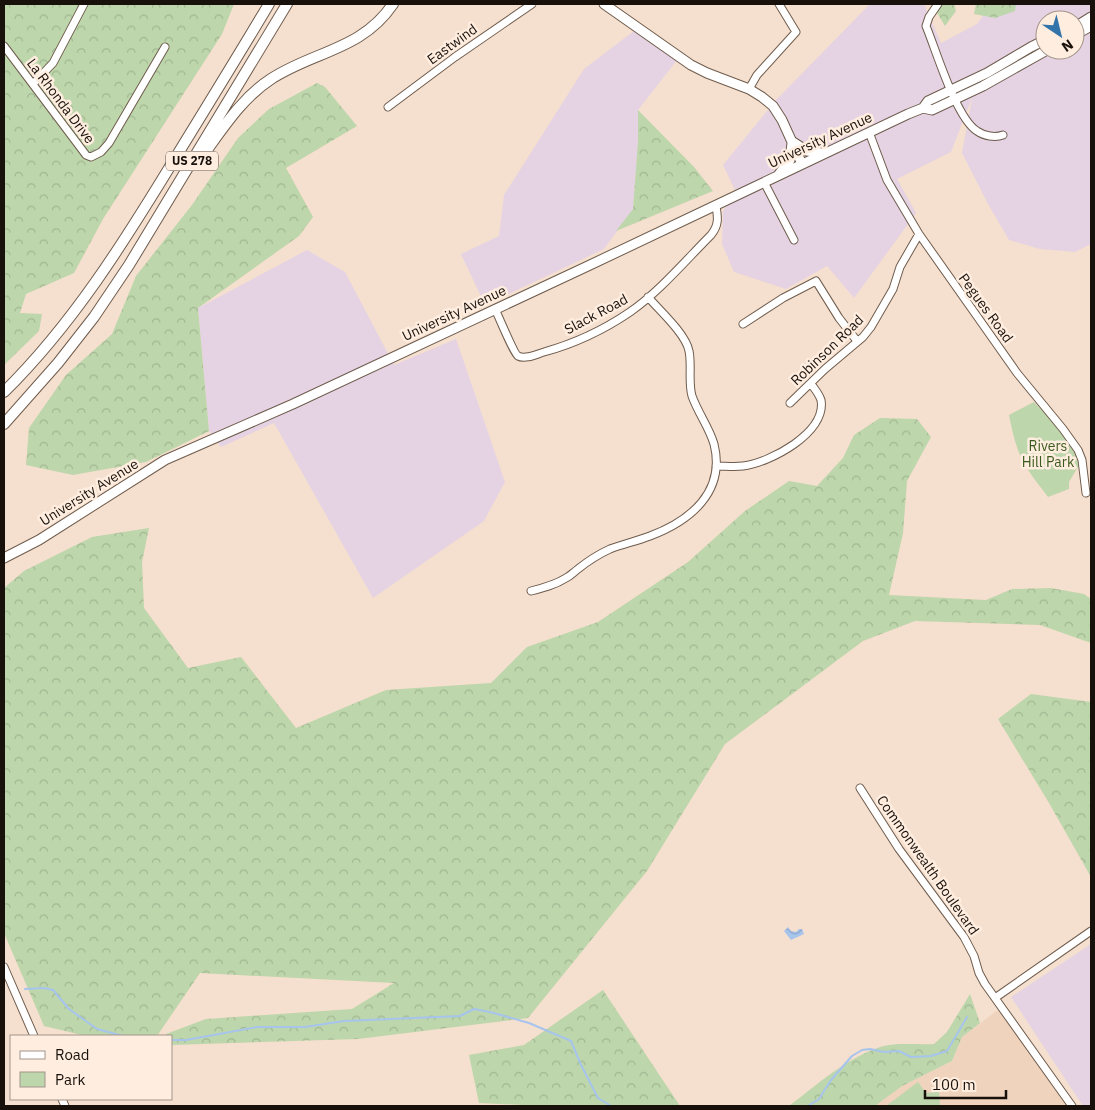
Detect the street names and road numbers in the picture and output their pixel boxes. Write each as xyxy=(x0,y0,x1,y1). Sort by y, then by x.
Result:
street label: Eastwind xyxy=(423,20,481,68)
street label: La Rhonda Drive xyxy=(23,55,99,147)
street label: University Avenue xyxy=(765,108,875,172)
road number: US 278 xyxy=(166,152,218,170)
street label: Pegues Road xyxy=(955,270,1017,346)
street label: University Avenue xyxy=(399,281,509,345)
street label: Slack Road xyxy=(561,290,631,338)
street label: Robinson Road xyxy=(787,311,867,389)
street label: University Avenue xyxy=(36,454,142,530)
street label: Commonwealth Boulevard xyxy=(873,792,983,938)

